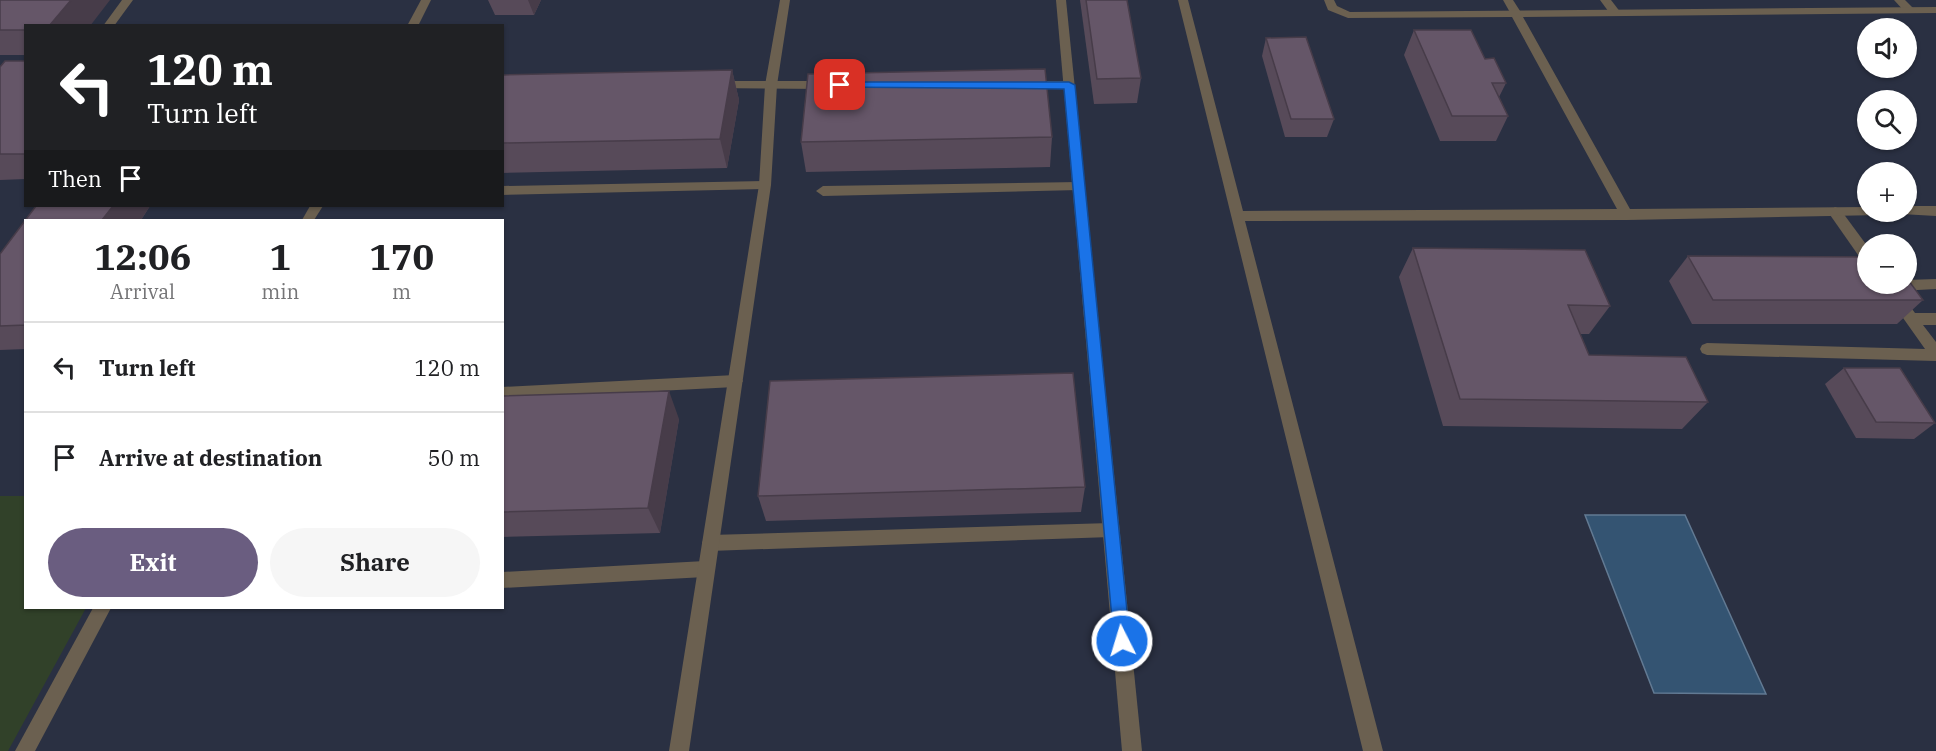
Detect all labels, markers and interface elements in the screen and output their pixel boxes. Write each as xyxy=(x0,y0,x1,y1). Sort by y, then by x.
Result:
map controls xyxy=(1857,18,1917,294)
button: sound xyxy=(1857,18,1917,78)
text: 120 m xyxy=(147,42,273,97)
icon: left xyxy=(48,48,126,126)
pin xyxy=(814,59,865,110)
icon: arrive xyxy=(823,68,856,101)
button: search xyxy=(1857,90,1917,150)
text: Turn left xyxy=(147,95,258,130)
icon: arrive xyxy=(114,162,147,195)
button: + xyxy=(1857,162,1917,222)
text: Then xyxy=(48,164,102,193)
text: 12:06 xyxy=(94,233,191,280)
text: 1 xyxy=(269,233,291,280)
text: 170 xyxy=(369,233,434,280)
button: − xyxy=(1857,234,1917,294)
text: Arrival xyxy=(110,278,175,305)
text: min xyxy=(261,278,299,305)
text: m xyxy=(392,278,411,305)
icon: left xyxy=(48,351,81,384)
text: Turn left xyxy=(99,353,195,382)
text: 120 m xyxy=(414,353,480,382)
icon: arrive xyxy=(48,441,81,474)
text: Arrive at destination xyxy=(99,443,322,472)
text: 50 m xyxy=(428,443,480,472)
button: Exit xyxy=(48,528,258,597)
button: Share xyxy=(270,528,480,597)
position arrow xyxy=(1090,609,1154,673)

